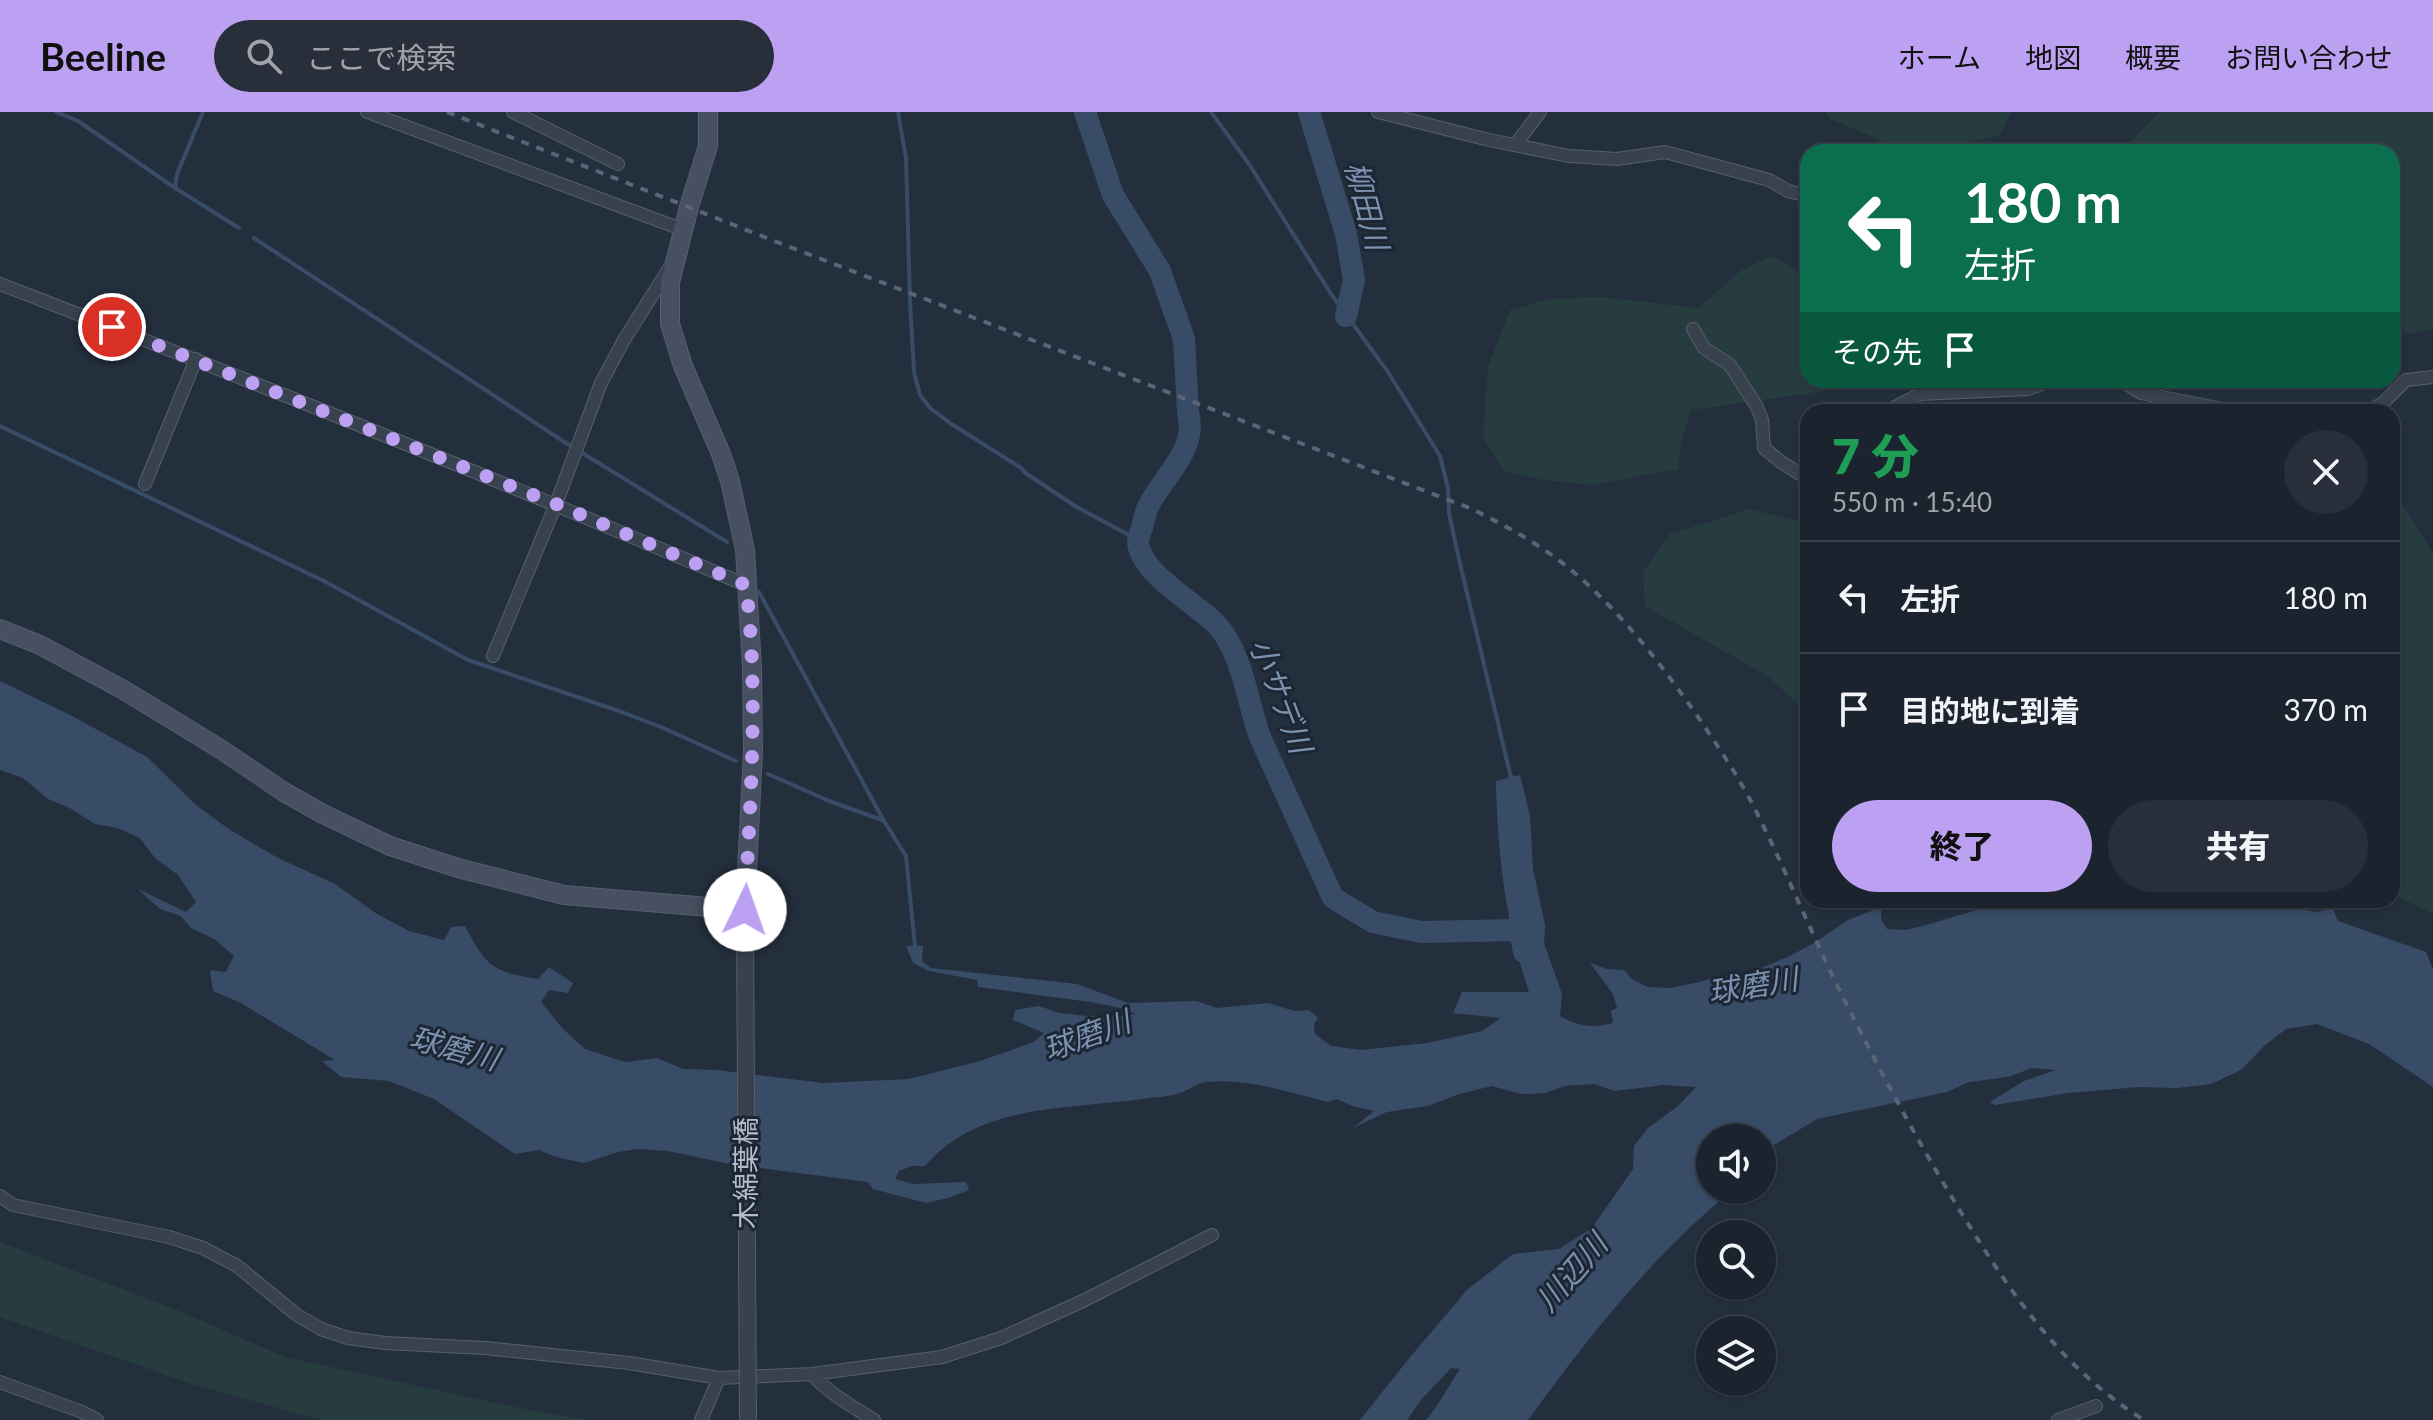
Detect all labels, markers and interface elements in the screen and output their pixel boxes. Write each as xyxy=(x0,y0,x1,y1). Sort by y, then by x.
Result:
search box xyxy=(214,20,774,92)
text: Beeline xyxy=(40,33,166,79)
icon: search xyxy=(242,34,286,78)
text: ここで検索 xyxy=(306,39,456,75)
text: ホーム xyxy=(1898,40,1981,74)
text: 地図 xyxy=(2025,40,2081,74)
text: 概要 xyxy=(2125,40,2181,74)
text: お問い合わせ xyxy=(2225,40,2393,74)
water label: 柳田川 xyxy=(1339,157,1398,257)
text: 180 m xyxy=(1964,168,2122,235)
icon: left xyxy=(1832,176,1936,280)
text: 左折 xyxy=(1964,242,2036,286)
pin xyxy=(78,293,146,361)
icon: arrive xyxy=(90,305,134,349)
icon: arrive xyxy=(1938,328,1982,372)
text: その先 xyxy=(1832,333,1922,369)
text: 7 分 xyxy=(1832,427,1919,484)
button: close xyxy=(2284,430,2368,514)
text: 550 m · 15:40 xyxy=(1832,486,1992,518)
icon: left xyxy=(1832,575,1876,619)
text: 180 m xyxy=(2283,579,2368,615)
text: 左折 xyxy=(1900,580,1960,616)
water label: 小サデ川 xyxy=(1244,633,1321,761)
icon: arrive xyxy=(1832,687,1876,731)
text: 370 m xyxy=(2283,691,2368,727)
text: 目的地に到着 xyxy=(1900,692,2080,728)
button: 終了 xyxy=(1832,800,2092,892)
button: 共有 xyxy=(2108,800,2368,892)
position arrow xyxy=(703,868,787,952)
water label: 球磨川 xyxy=(1705,959,1803,1009)
water label: 球磨川 xyxy=(1038,1001,1138,1066)
water label: 球磨川 xyxy=(406,1018,506,1077)
street label: 木綿葉橋 xyxy=(728,1117,762,1229)
map controls xyxy=(1696,1124,1776,1396)
button: sound xyxy=(1696,1124,1776,1204)
button: search xyxy=(1696,1220,1776,1300)
water label: 川辺川 xyxy=(1527,1224,1616,1317)
button: layers xyxy=(1696,1316,1776,1396)

